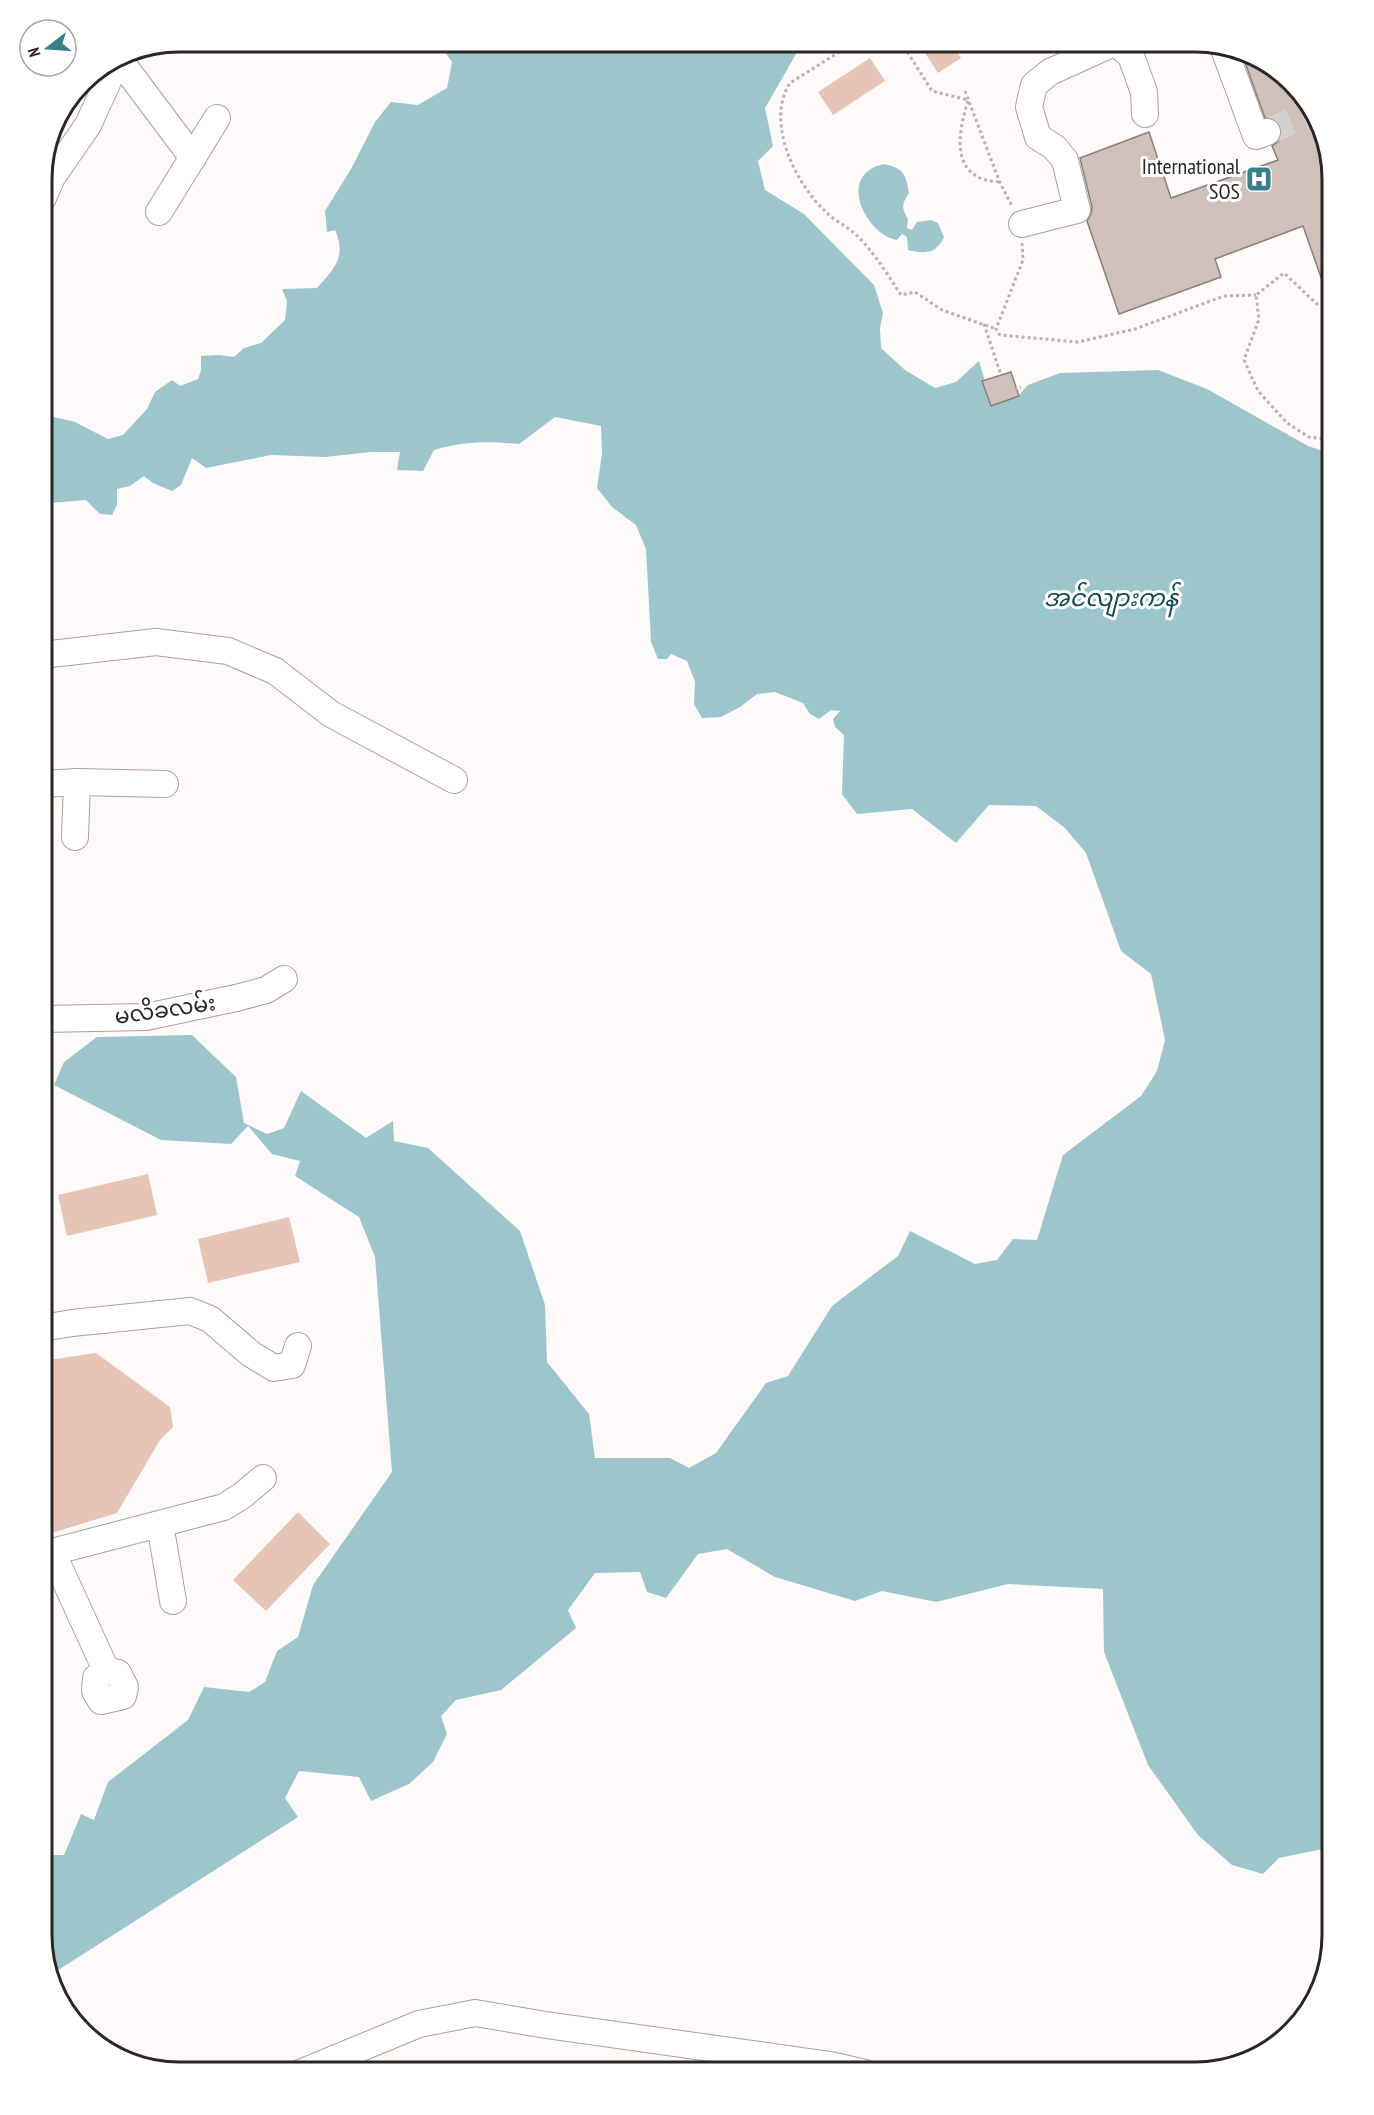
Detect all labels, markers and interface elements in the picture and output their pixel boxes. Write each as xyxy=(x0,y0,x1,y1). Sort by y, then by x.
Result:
north arrow xyxy=(18,18,78,78)
text: N xyxy=(23,45,44,59)
place label: International SOS xyxy=(1142,152,1241,205)
hospital icon: International SOS xyxy=(1244,164,1274,194)
water label: အင်လျားကန် xyxy=(1044,581,1181,618)
street label: မလိခလမ်း xyxy=(113,987,217,1030)

